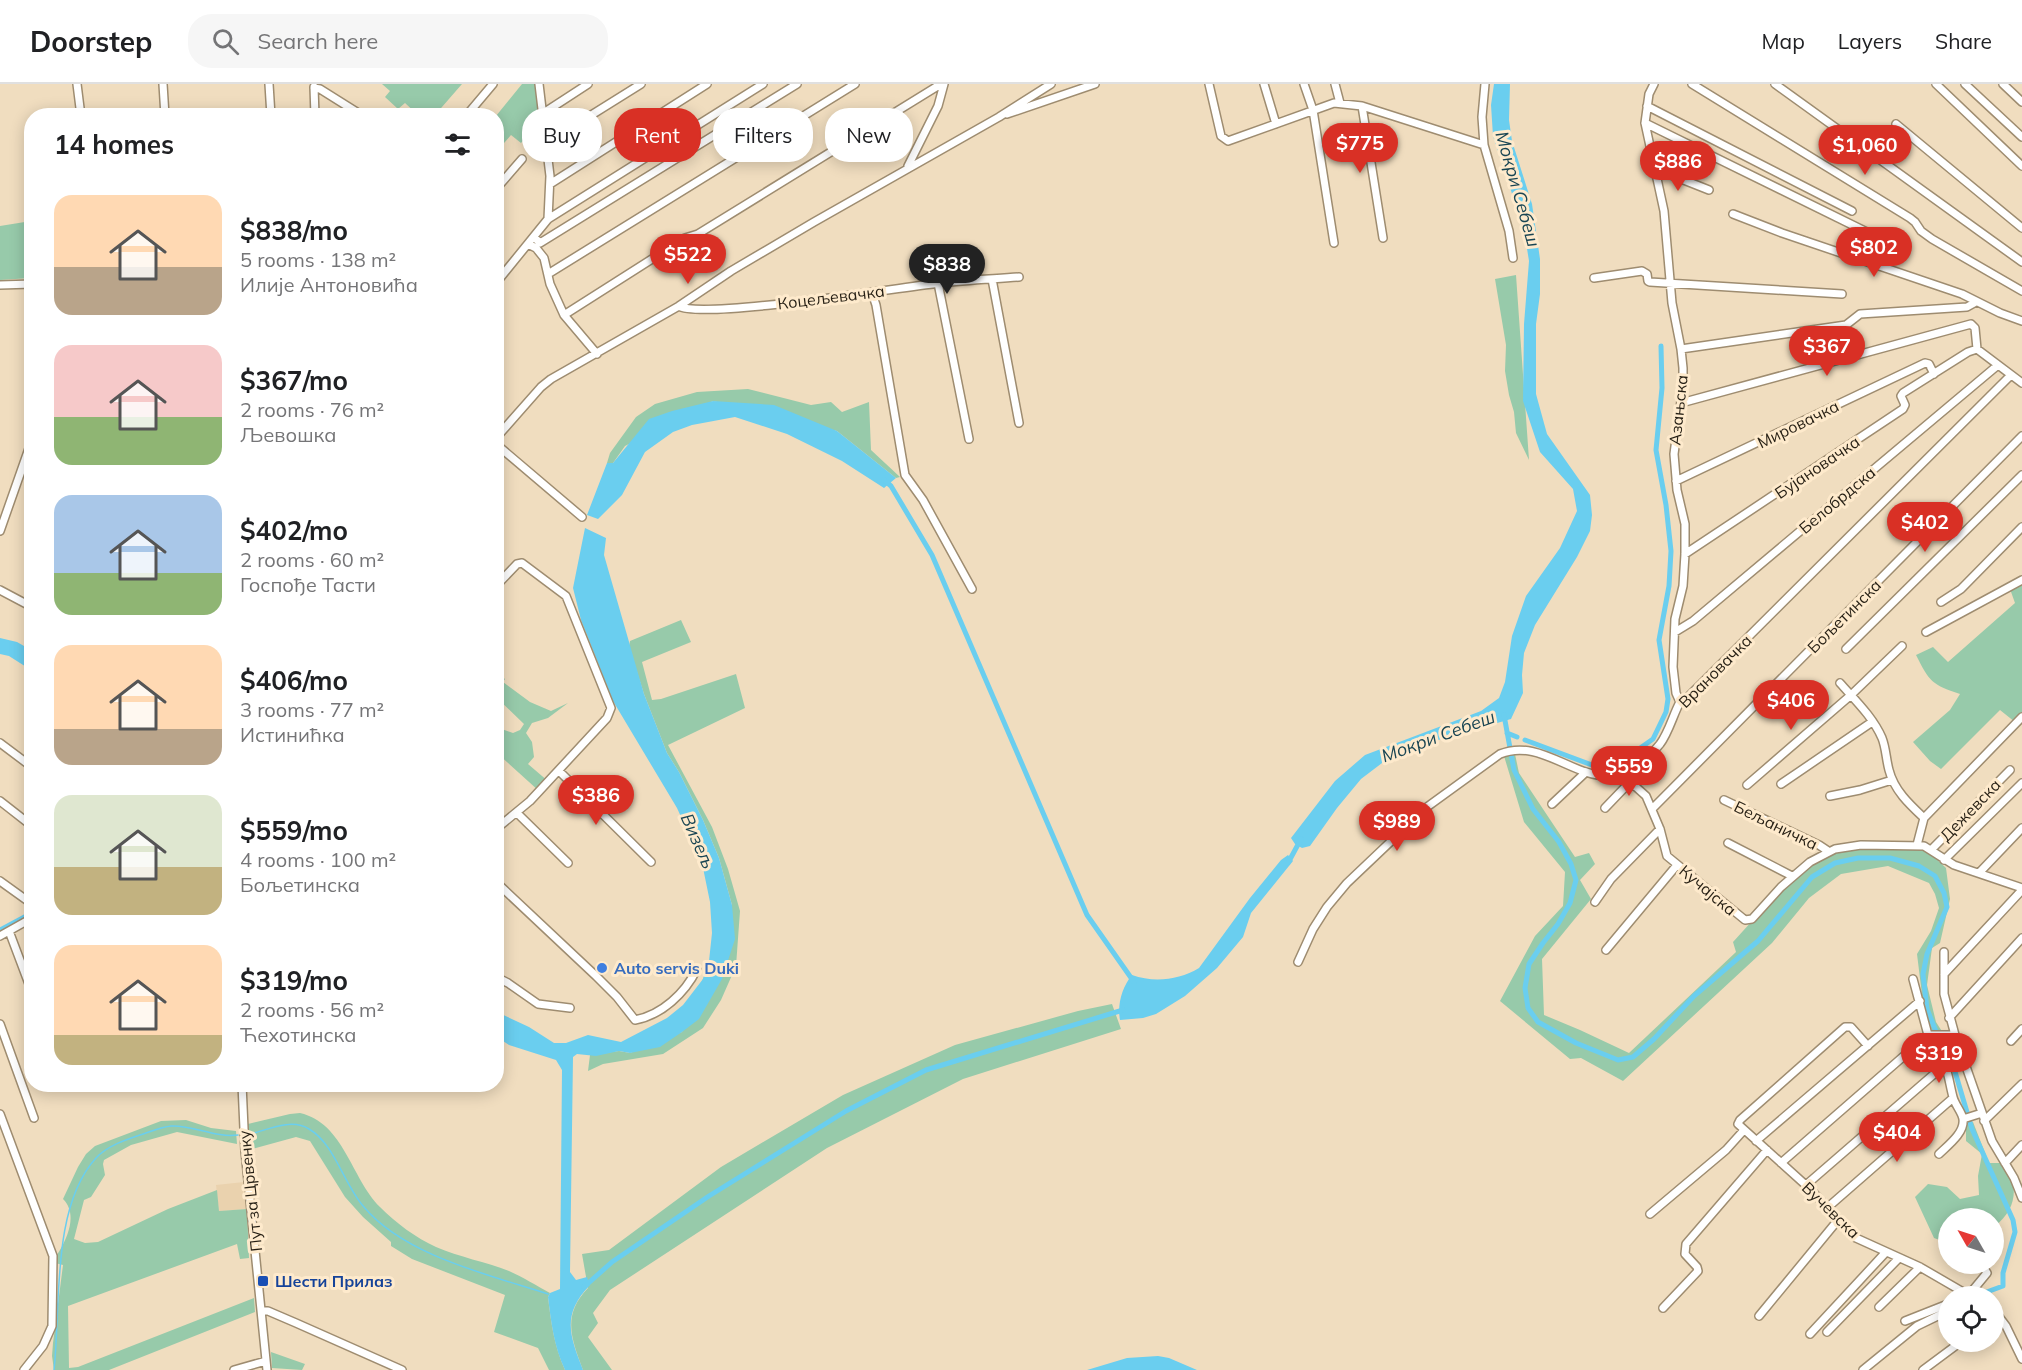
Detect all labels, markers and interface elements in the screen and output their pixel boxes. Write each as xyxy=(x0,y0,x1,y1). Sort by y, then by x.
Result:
search box xyxy=(188,14,608,68)
text: Doorstep xyxy=(30,24,152,59)
icon: search xyxy=(209,25,242,58)
text: Search here xyxy=(257,27,378,55)
text: Map xyxy=(1762,28,1805,54)
text: Layers xyxy=(1838,28,1902,54)
text: Share xyxy=(1935,28,1992,54)
chip: Buy xyxy=(522,108,602,162)
chip: Rent xyxy=(614,108,701,162)
chip: Filters xyxy=(713,108,813,162)
chip: New xyxy=(825,108,913,162)
pin: $775 xyxy=(1324,123,1396,174)
pin: $1,060 xyxy=(1816,125,1914,176)
text: 14 homes xyxy=(54,128,174,161)
icon: filters xyxy=(441,128,474,161)
water label: Мокри Себеш xyxy=(1491,129,1545,249)
text: $775 xyxy=(1336,130,1384,155)
text: $1,060 xyxy=(1833,132,1897,157)
pin: $886 xyxy=(1642,141,1714,192)
text: $886 xyxy=(1654,148,1702,173)
text: $838/mo xyxy=(240,214,348,247)
icon: home xyxy=(102,219,174,291)
pin: $802 xyxy=(1838,227,1910,278)
pin: $522 xyxy=(652,234,724,285)
text: $802 xyxy=(1850,234,1898,259)
text: $522 xyxy=(664,241,712,266)
pin: $838 xyxy=(911,244,983,295)
text: 5 rooms · 138 m² xyxy=(240,247,396,272)
text: $838 xyxy=(923,251,971,276)
text: Илије Антоновића xyxy=(240,272,418,297)
street label: Коцељевачка xyxy=(776,281,886,313)
pin: $367 xyxy=(1791,326,1863,377)
text: $367 xyxy=(1803,333,1851,358)
text: $367/mo xyxy=(240,364,348,397)
icon: home xyxy=(102,369,174,441)
street label: Азањска xyxy=(1664,374,1692,446)
street label: Мировачка xyxy=(1754,396,1842,452)
text: 2 rooms · 76 m² xyxy=(240,397,384,422)
text: Љевошка xyxy=(240,422,336,447)
street label: Бујановачка xyxy=(1771,431,1863,503)
street label: Белобрдска xyxy=(1795,462,1879,538)
pin: $402 xyxy=(1889,502,1961,553)
text: $402 xyxy=(1901,509,1949,534)
text: $402/mo xyxy=(240,514,348,547)
icon: home xyxy=(102,519,174,591)
text: 2 rooms · 60 m² xyxy=(240,547,384,572)
text: Госпође Тасти xyxy=(240,572,376,597)
street label: Бољетинска xyxy=(1803,575,1885,657)
street label: Врановачка xyxy=(1674,630,1756,712)
text: $406/mo xyxy=(240,664,348,697)
icon: home xyxy=(102,669,174,741)
pin: $406 xyxy=(1755,680,1827,731)
text: $406 xyxy=(1767,687,1815,712)
text: 3 rooms · 77 m² xyxy=(240,697,384,722)
water label: Мокри Себеш xyxy=(1378,705,1498,767)
text: Истинићка xyxy=(240,722,345,747)
pin: $559 xyxy=(1593,746,1665,797)
text: $559 xyxy=(1605,753,1653,778)
pin: $386 xyxy=(560,775,632,826)
street label: Дежевска xyxy=(1935,775,2005,845)
text: $386 xyxy=(572,782,620,807)
street label: Бељаничка xyxy=(1731,796,1821,854)
pin: $989 xyxy=(1361,801,1433,852)
text: $989 xyxy=(1373,808,1421,833)
water label: Визељ xyxy=(676,810,720,872)
text: $559/mo xyxy=(240,814,348,847)
icon: home xyxy=(102,819,174,891)
text: 4 rooms · 100 m² xyxy=(240,847,396,872)
street label: Кучајска xyxy=(1676,860,1740,920)
text: Бољетинска xyxy=(240,872,360,897)
place label: Auto servis Duki xyxy=(614,958,739,978)
marker: Auto servis Duki xyxy=(595,961,609,975)
text: $319/mo xyxy=(240,964,348,997)
icon: home xyxy=(102,969,174,1041)
text: 2 rooms · 56 m² xyxy=(240,997,384,1022)
text: Ћехотинска xyxy=(240,1022,356,1047)
pin: $319 xyxy=(1903,1033,1975,1084)
text: $319 xyxy=(1915,1040,1963,1065)
pin: $404 xyxy=(1861,1112,1933,1163)
text: $404 xyxy=(1873,1119,1921,1144)
street label: Пут за Црвенку xyxy=(234,1129,266,1253)
street label: Вучевска xyxy=(1798,1178,1864,1242)
north arrow xyxy=(1938,1208,2004,1274)
map controls xyxy=(1938,1208,2004,1352)
place label: Шести Прилаз xyxy=(275,1271,393,1291)
marker: Шести Прилаз xyxy=(256,1274,270,1288)
button: locate xyxy=(1938,1286,2004,1352)

